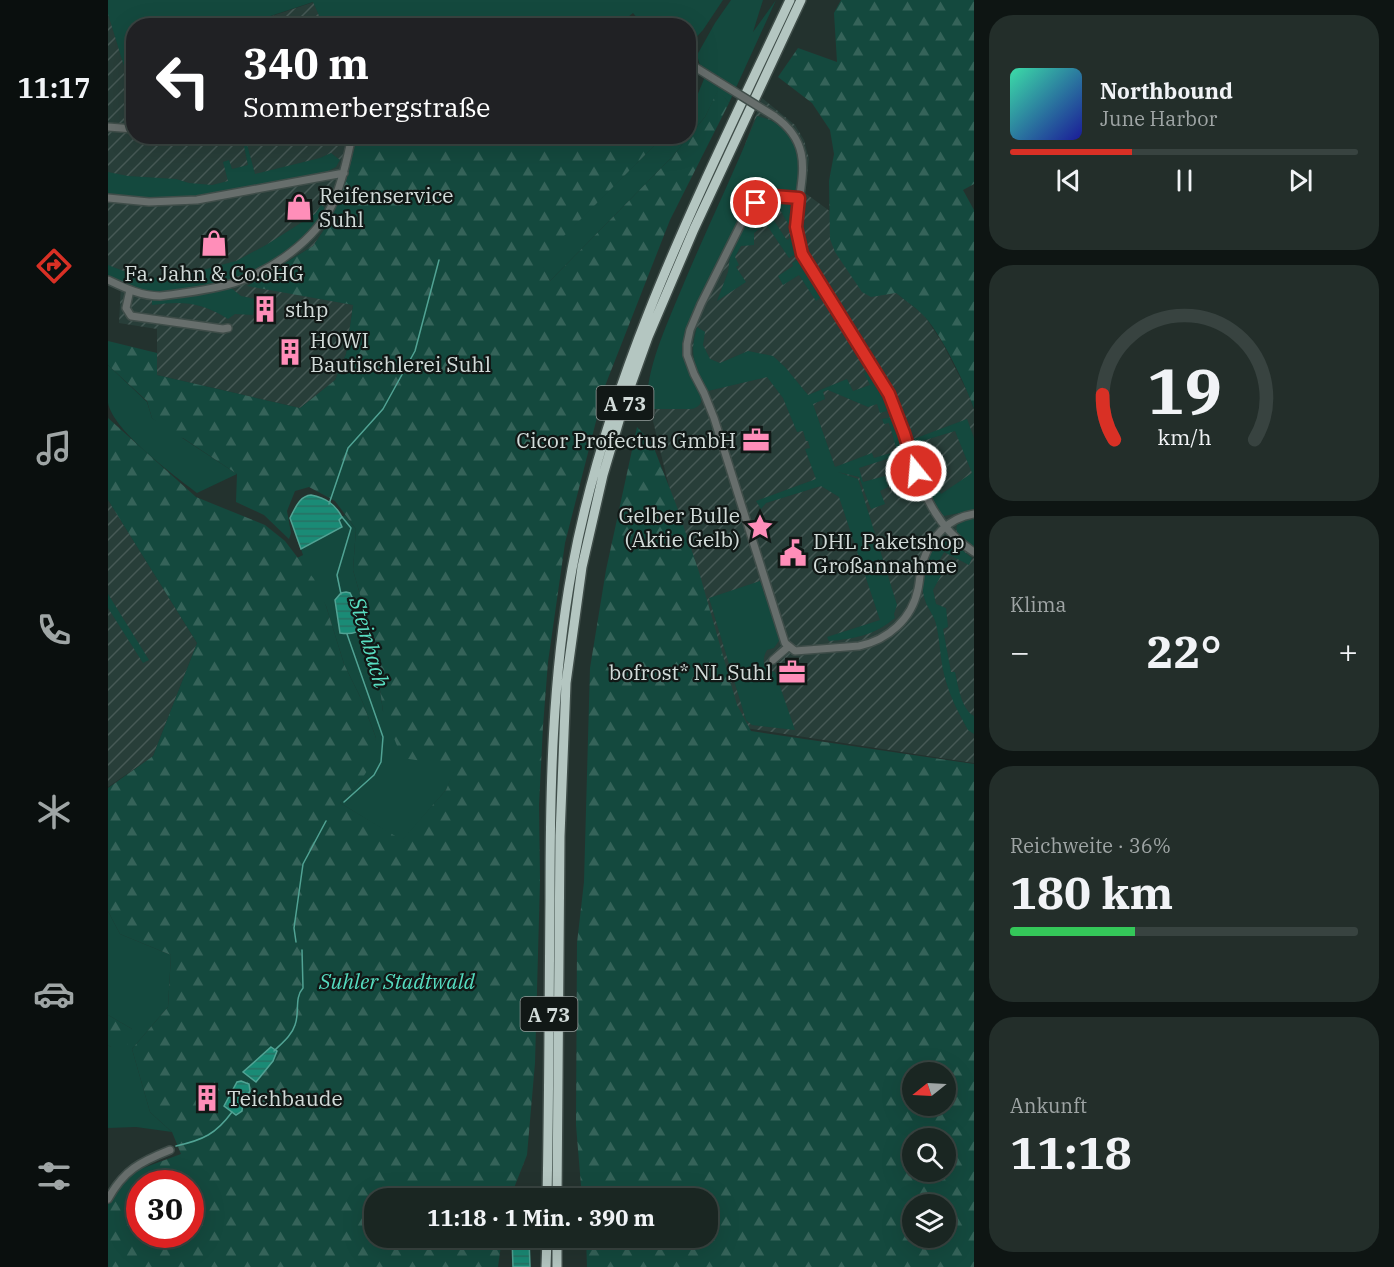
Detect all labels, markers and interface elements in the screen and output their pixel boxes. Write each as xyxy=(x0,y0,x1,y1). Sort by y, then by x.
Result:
text: 340 m xyxy=(243,36,369,91)
icon: left xyxy=(144,42,222,120)
text: 11:17 xyxy=(18,70,90,105)
text: Northbound xyxy=(1100,76,1233,105)
text: Sommerbergstraße xyxy=(243,89,491,124)
text: June Harbor xyxy=(1100,105,1217,132)
icon: previous xyxy=(1052,164,1085,197)
icon: pause xyxy=(1168,164,1201,197)
icon: next xyxy=(1284,164,1317,197)
pin xyxy=(730,177,781,228)
place label: Reifenservice Suhl xyxy=(319,181,454,233)
icon: arrive xyxy=(739,186,772,219)
shop icon: Reifenservice Suhl xyxy=(284,192,314,222)
shop icon: Fa. Jahn & Co.oHG xyxy=(199,228,229,258)
icon: directions xyxy=(33,245,75,287)
place label: Fa. Jahn & Co.oHG xyxy=(124,259,304,287)
building icon: sthp xyxy=(250,294,280,324)
place label: sthp xyxy=(285,295,329,323)
place label: HOWI Bautischlerei Suhl xyxy=(310,326,491,378)
building icon: HOWI Bautischlerei Suhl xyxy=(275,337,305,367)
text: 19 xyxy=(1147,350,1221,431)
road number: A 73 xyxy=(596,386,654,420)
text: km/h xyxy=(1157,424,1211,452)
office icon: Cicor Profectus GmbH xyxy=(741,425,771,455)
place label: Cicor Profectus GmbH xyxy=(516,426,736,454)
icon: music xyxy=(33,427,75,469)
position arrow xyxy=(884,439,948,503)
place label: Gelber Bulle (Aktie Gelb) xyxy=(618,501,740,553)
place icon: Gelber Bulle (Aktie Gelb) xyxy=(745,512,775,542)
place label: DHL Paketshop Großannahme xyxy=(813,527,965,579)
public building icon: DHL Paketshop Großannahme xyxy=(778,538,808,568)
text: Klima xyxy=(1010,591,1066,618)
water label: Steinbach xyxy=(343,592,397,691)
icon: phone xyxy=(33,609,75,651)
text: 22° xyxy=(1146,622,1222,680)
text: − xyxy=(1010,630,1030,673)
text: + xyxy=(1338,630,1358,673)
office icon: bofrost* NL Suhl xyxy=(777,657,807,687)
place label: bofrost* NL Suhl xyxy=(609,658,772,686)
icon: climate xyxy=(33,791,75,833)
text: Reichweite · 36% xyxy=(1010,832,1171,859)
text: 180 km xyxy=(1010,863,1173,921)
park label: Suhler Stadtwald xyxy=(318,967,476,995)
icon: car xyxy=(33,973,75,1015)
road number: A 73 xyxy=(520,997,578,1031)
north arrow xyxy=(902,1062,956,1116)
map controls xyxy=(902,1062,956,1248)
building icon: Teichbaude xyxy=(192,1083,222,1113)
place label: Teichbaude xyxy=(227,1084,343,1112)
text: Ankunft xyxy=(1010,1092,1087,1119)
text: 11:18 xyxy=(1010,1123,1132,1181)
button: search xyxy=(902,1128,956,1182)
icon: filters xyxy=(33,1155,75,1197)
speed limit sign: 30 xyxy=(126,1170,204,1248)
button: layers xyxy=(902,1194,956,1248)
text: 11:18 · 1 Min. · 390 m xyxy=(427,1203,655,1232)

